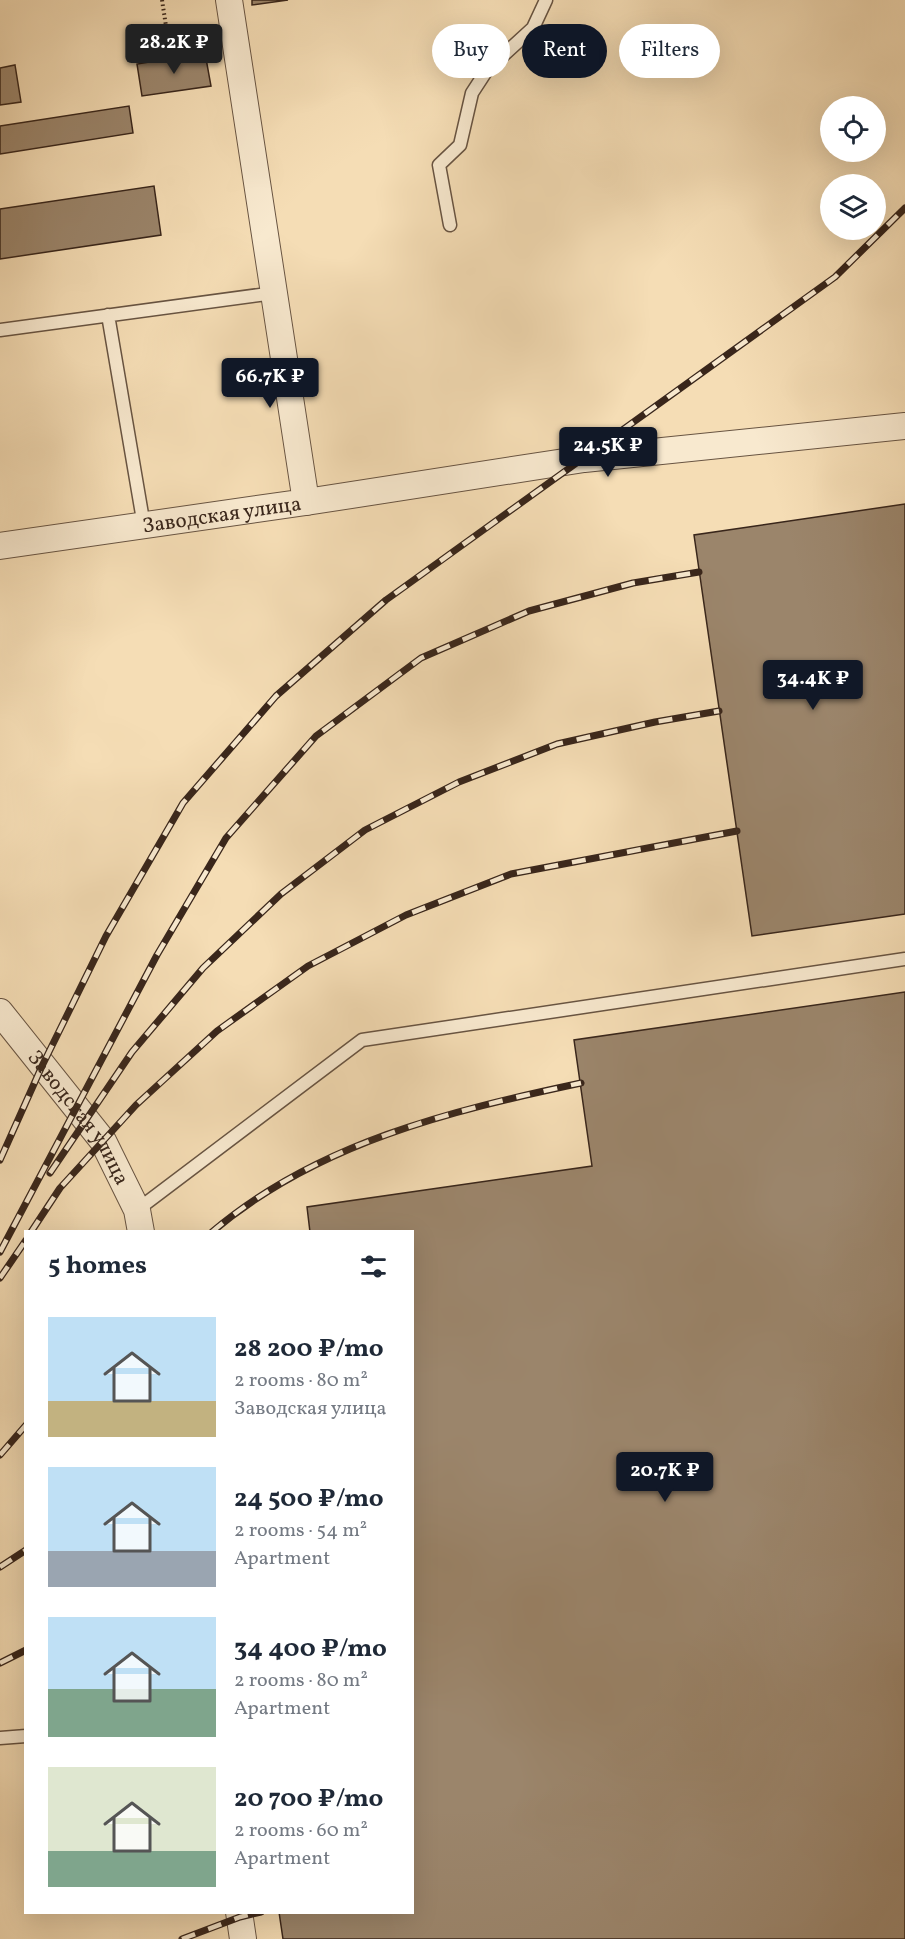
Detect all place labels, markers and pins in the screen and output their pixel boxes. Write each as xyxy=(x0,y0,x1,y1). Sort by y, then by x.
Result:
pin: 28.2K ₽ xyxy=(119,24,229,75)
pin: 66.7K ₽ xyxy=(215,358,325,409)
pin: 24.5K ₽ xyxy=(553,427,663,478)
pin: 34.4K ₽ xyxy=(758,660,868,711)
pin: 20.7K ₽ xyxy=(610,1452,720,1503)

